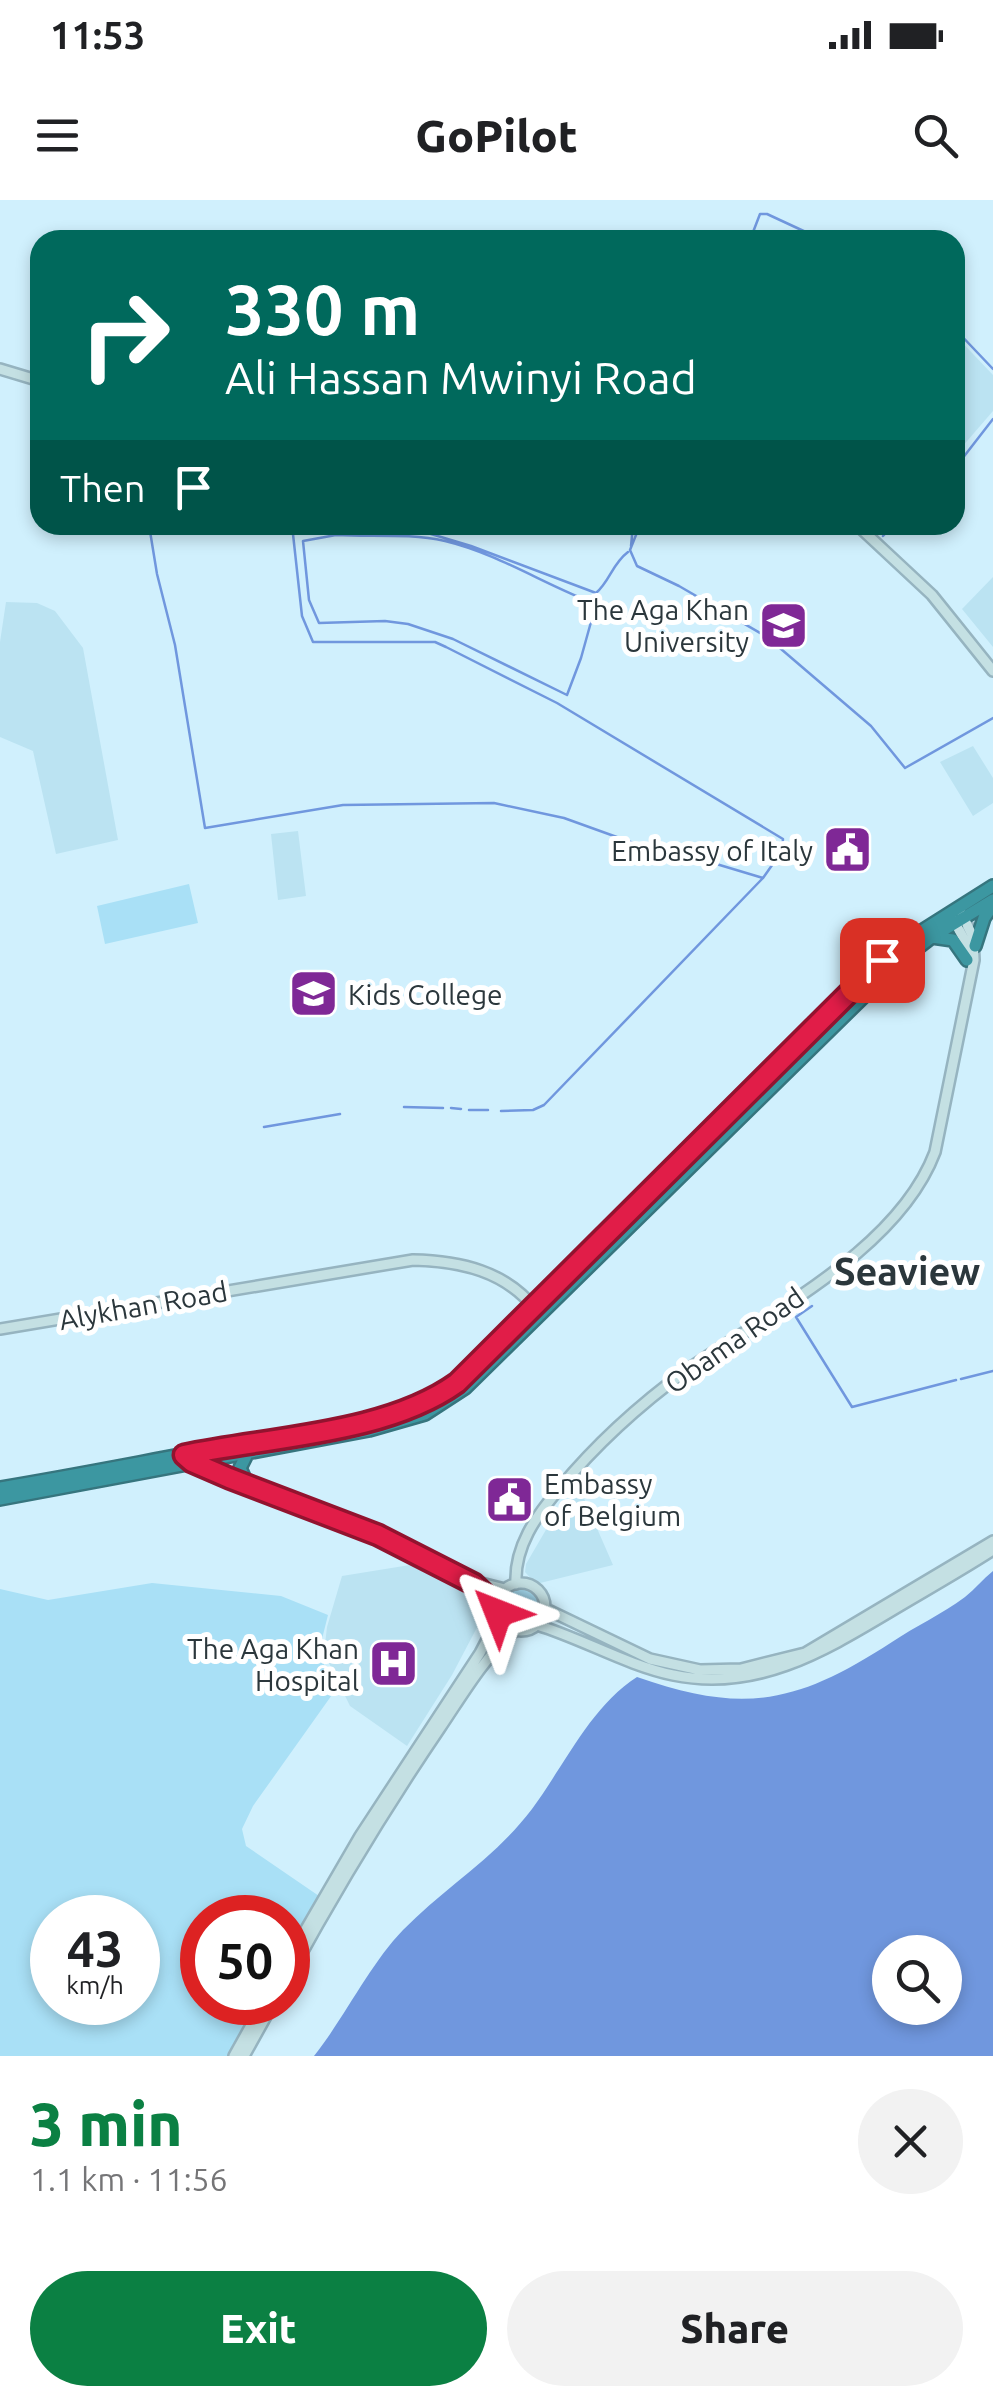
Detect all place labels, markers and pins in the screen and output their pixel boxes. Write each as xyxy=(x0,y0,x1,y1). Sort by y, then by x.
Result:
place label: The Aga Khan University xyxy=(577,594,749,657)
school or university icon: The Aga Khan University xyxy=(758,599,810,651)
public building icon: Embassy of Italy xyxy=(822,824,874,876)
place label: Embassy of Italy xyxy=(611,835,813,866)
pin xyxy=(840,918,925,1003)
school or university icon: Kids College xyxy=(287,968,339,1020)
place label: Kids College xyxy=(348,979,503,1010)
place label: Embassy of Belgium xyxy=(544,1468,681,1531)
public building icon: Embassy of Belgium xyxy=(483,1473,535,1525)
place label: The Aga Khan Hospital xyxy=(187,1633,359,1696)
hospital icon: The Aga Khan Hospital xyxy=(368,1638,420,1690)

